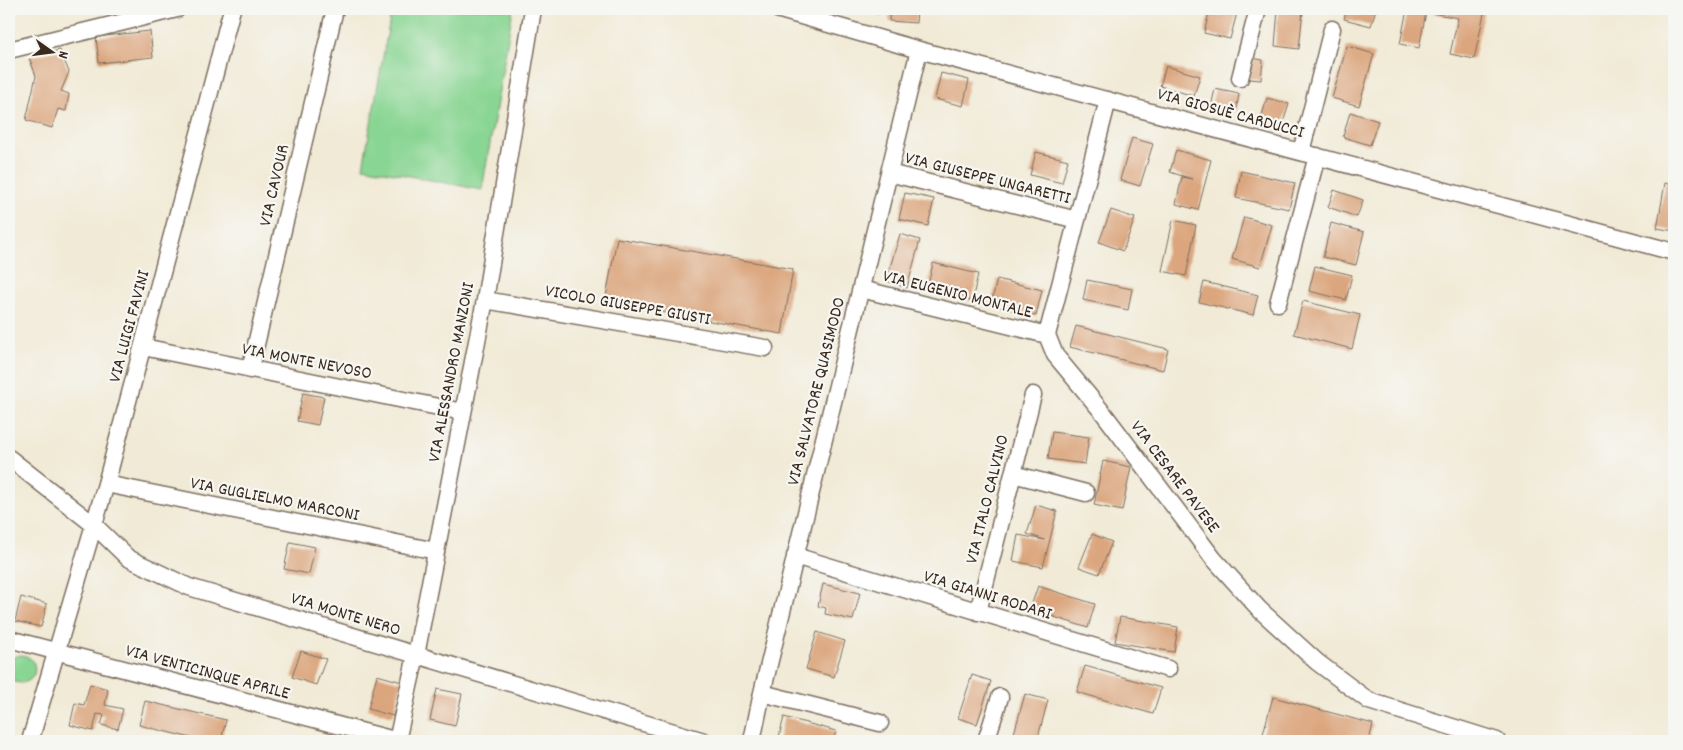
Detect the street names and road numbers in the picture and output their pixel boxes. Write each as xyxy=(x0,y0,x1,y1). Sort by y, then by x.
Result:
street label: VIA GIOSUÈ CARDUCCI xyxy=(1154,83,1307,146)
street label: VIA CAVOUR xyxy=(254,142,297,229)
street label: VIA GIUSEPPE UNGARETTI xyxy=(902,147,1073,212)
street label: VIA EUGENIO MONTALE xyxy=(880,265,1035,326)
street label: VIA LUIGI FAVINI xyxy=(103,267,157,386)
street label: VIA ALESSANDRO MANZONI xyxy=(423,280,482,465)
street label: VICOLO GIUSEPPE GIUSTI xyxy=(543,280,713,333)
street label: VIA SALVATORE QUASIMODO xyxy=(782,295,853,488)
street label: VIA MONTE NEVOSO xyxy=(239,338,374,387)
street label: VIA CESARE PAVESE xyxy=(1123,416,1225,539)
street label: VIA ITALO CALVINO xyxy=(960,432,1017,567)
street label: VIA GUGLIELMO MARCONI xyxy=(188,472,361,529)
street label: VIA GIANNI RODARI xyxy=(920,565,1055,628)
street label: VIA MONTE NERO xyxy=(287,587,403,644)
street label: VIA VENTICINQUE APRILE xyxy=(122,639,292,707)

